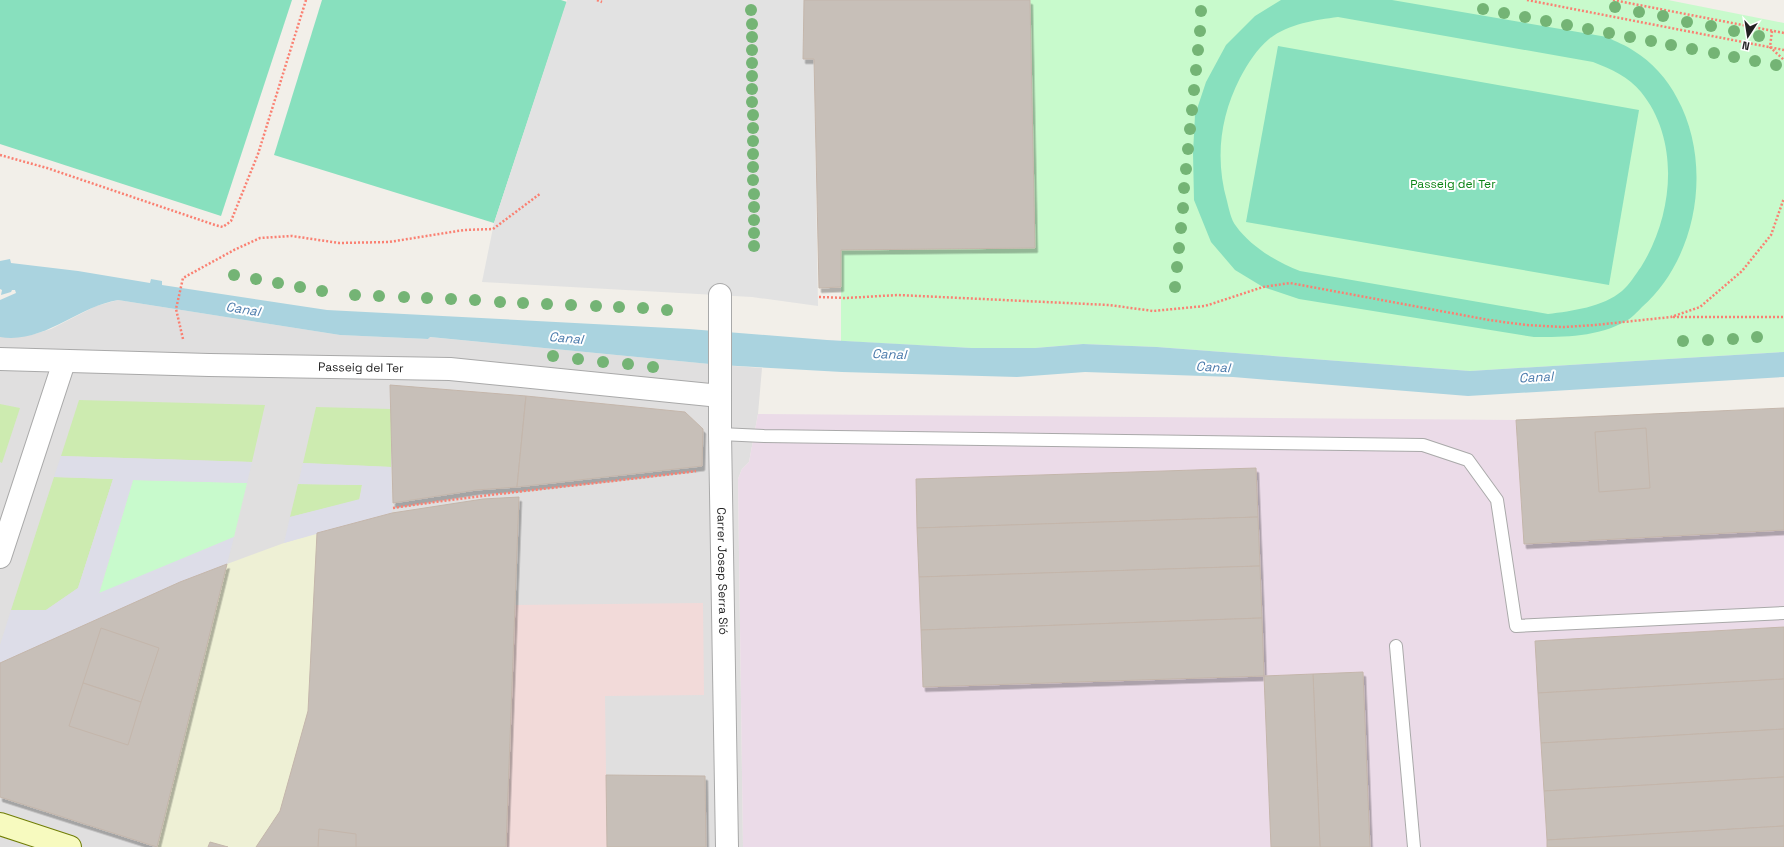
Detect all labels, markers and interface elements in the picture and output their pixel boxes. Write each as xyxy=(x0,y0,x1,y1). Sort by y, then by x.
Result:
north arrow xyxy=(1728,16,1768,56)
text: N xyxy=(1741,38,1751,53)
park label: Passeig del Ter xyxy=(1410,176,1496,192)
water label: Canal xyxy=(225,298,263,320)
water label: Canal xyxy=(548,328,586,348)
water label: Canal xyxy=(871,345,908,363)
water label: Canal xyxy=(1195,358,1232,376)
street label: Passeig del Ter xyxy=(318,359,404,376)
water label: Canal xyxy=(1518,368,1555,386)
street label: Carrer Josep Serra Sió xyxy=(713,507,731,635)

